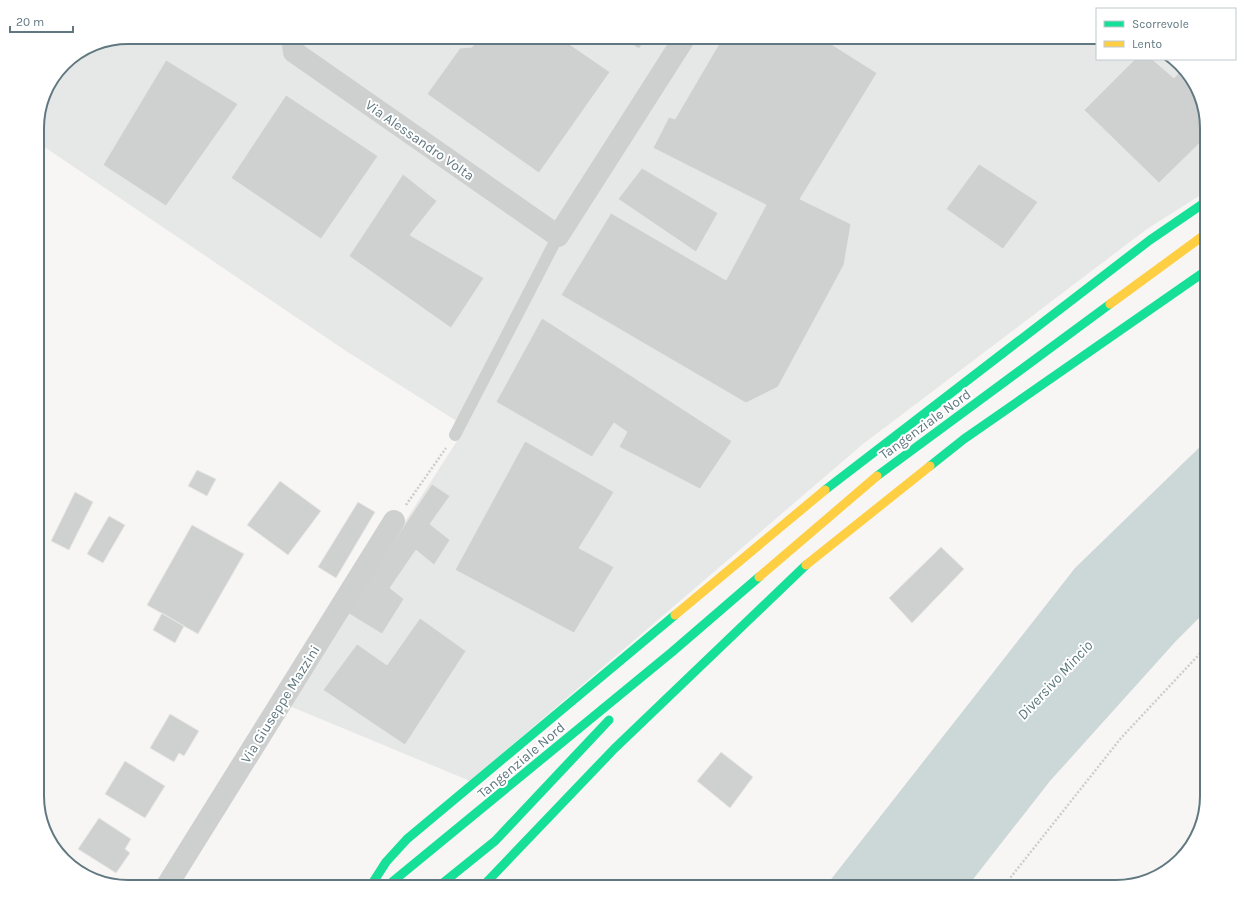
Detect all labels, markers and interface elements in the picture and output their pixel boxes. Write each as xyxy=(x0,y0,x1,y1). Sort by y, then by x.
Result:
scale bar xyxy=(10,8,73,34)
legend xyxy=(1096,8,1236,60)
text: 20 m xyxy=(16,15,44,29)
text: Scorrevole xyxy=(1132,17,1189,31)
text: Lento xyxy=(1132,37,1162,51)
street label: Via Alessandro Volta xyxy=(362,96,478,184)
street label: Tangenziale Nord xyxy=(876,385,974,463)
water label: Diversivo Mincio xyxy=(1014,636,1097,724)
street label: Via Giuseppe Mazzini xyxy=(237,642,324,766)
street label: Tangenziale Nord xyxy=(474,719,569,802)

